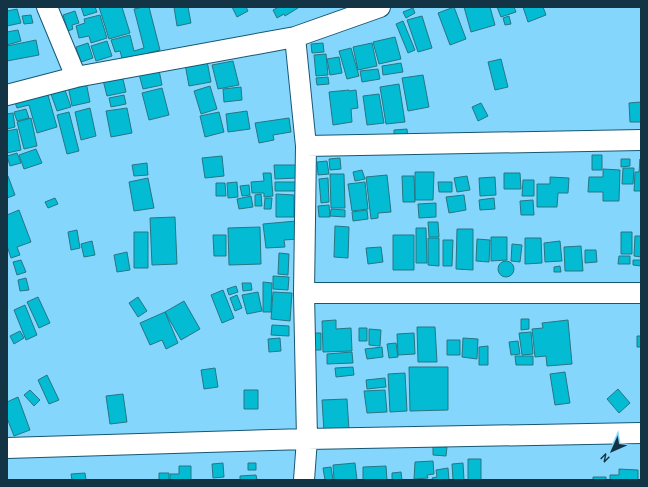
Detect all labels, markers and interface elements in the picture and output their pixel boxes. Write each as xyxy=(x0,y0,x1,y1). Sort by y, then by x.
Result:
north arrow xyxy=(592,431,632,471)
text: N xyxy=(598,450,613,465)

